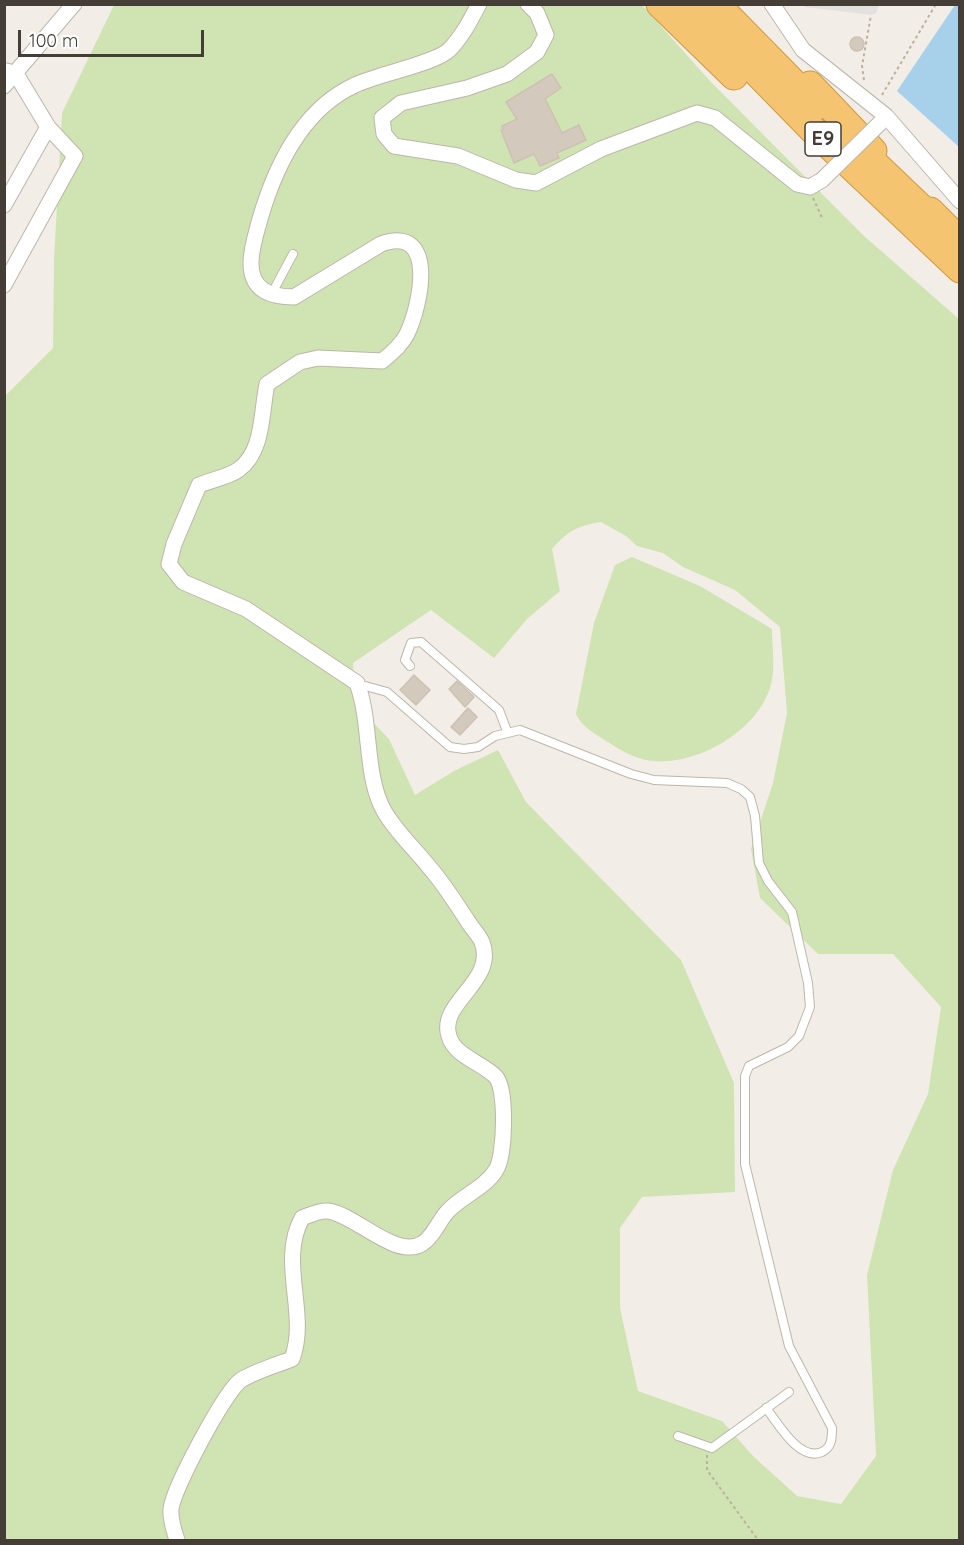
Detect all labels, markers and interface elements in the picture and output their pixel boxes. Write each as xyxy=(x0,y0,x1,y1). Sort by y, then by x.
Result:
scale bar xyxy=(21,18,207,56)
text: 100 m xyxy=(29,29,78,52)
road number: E9 xyxy=(805,122,841,156)

